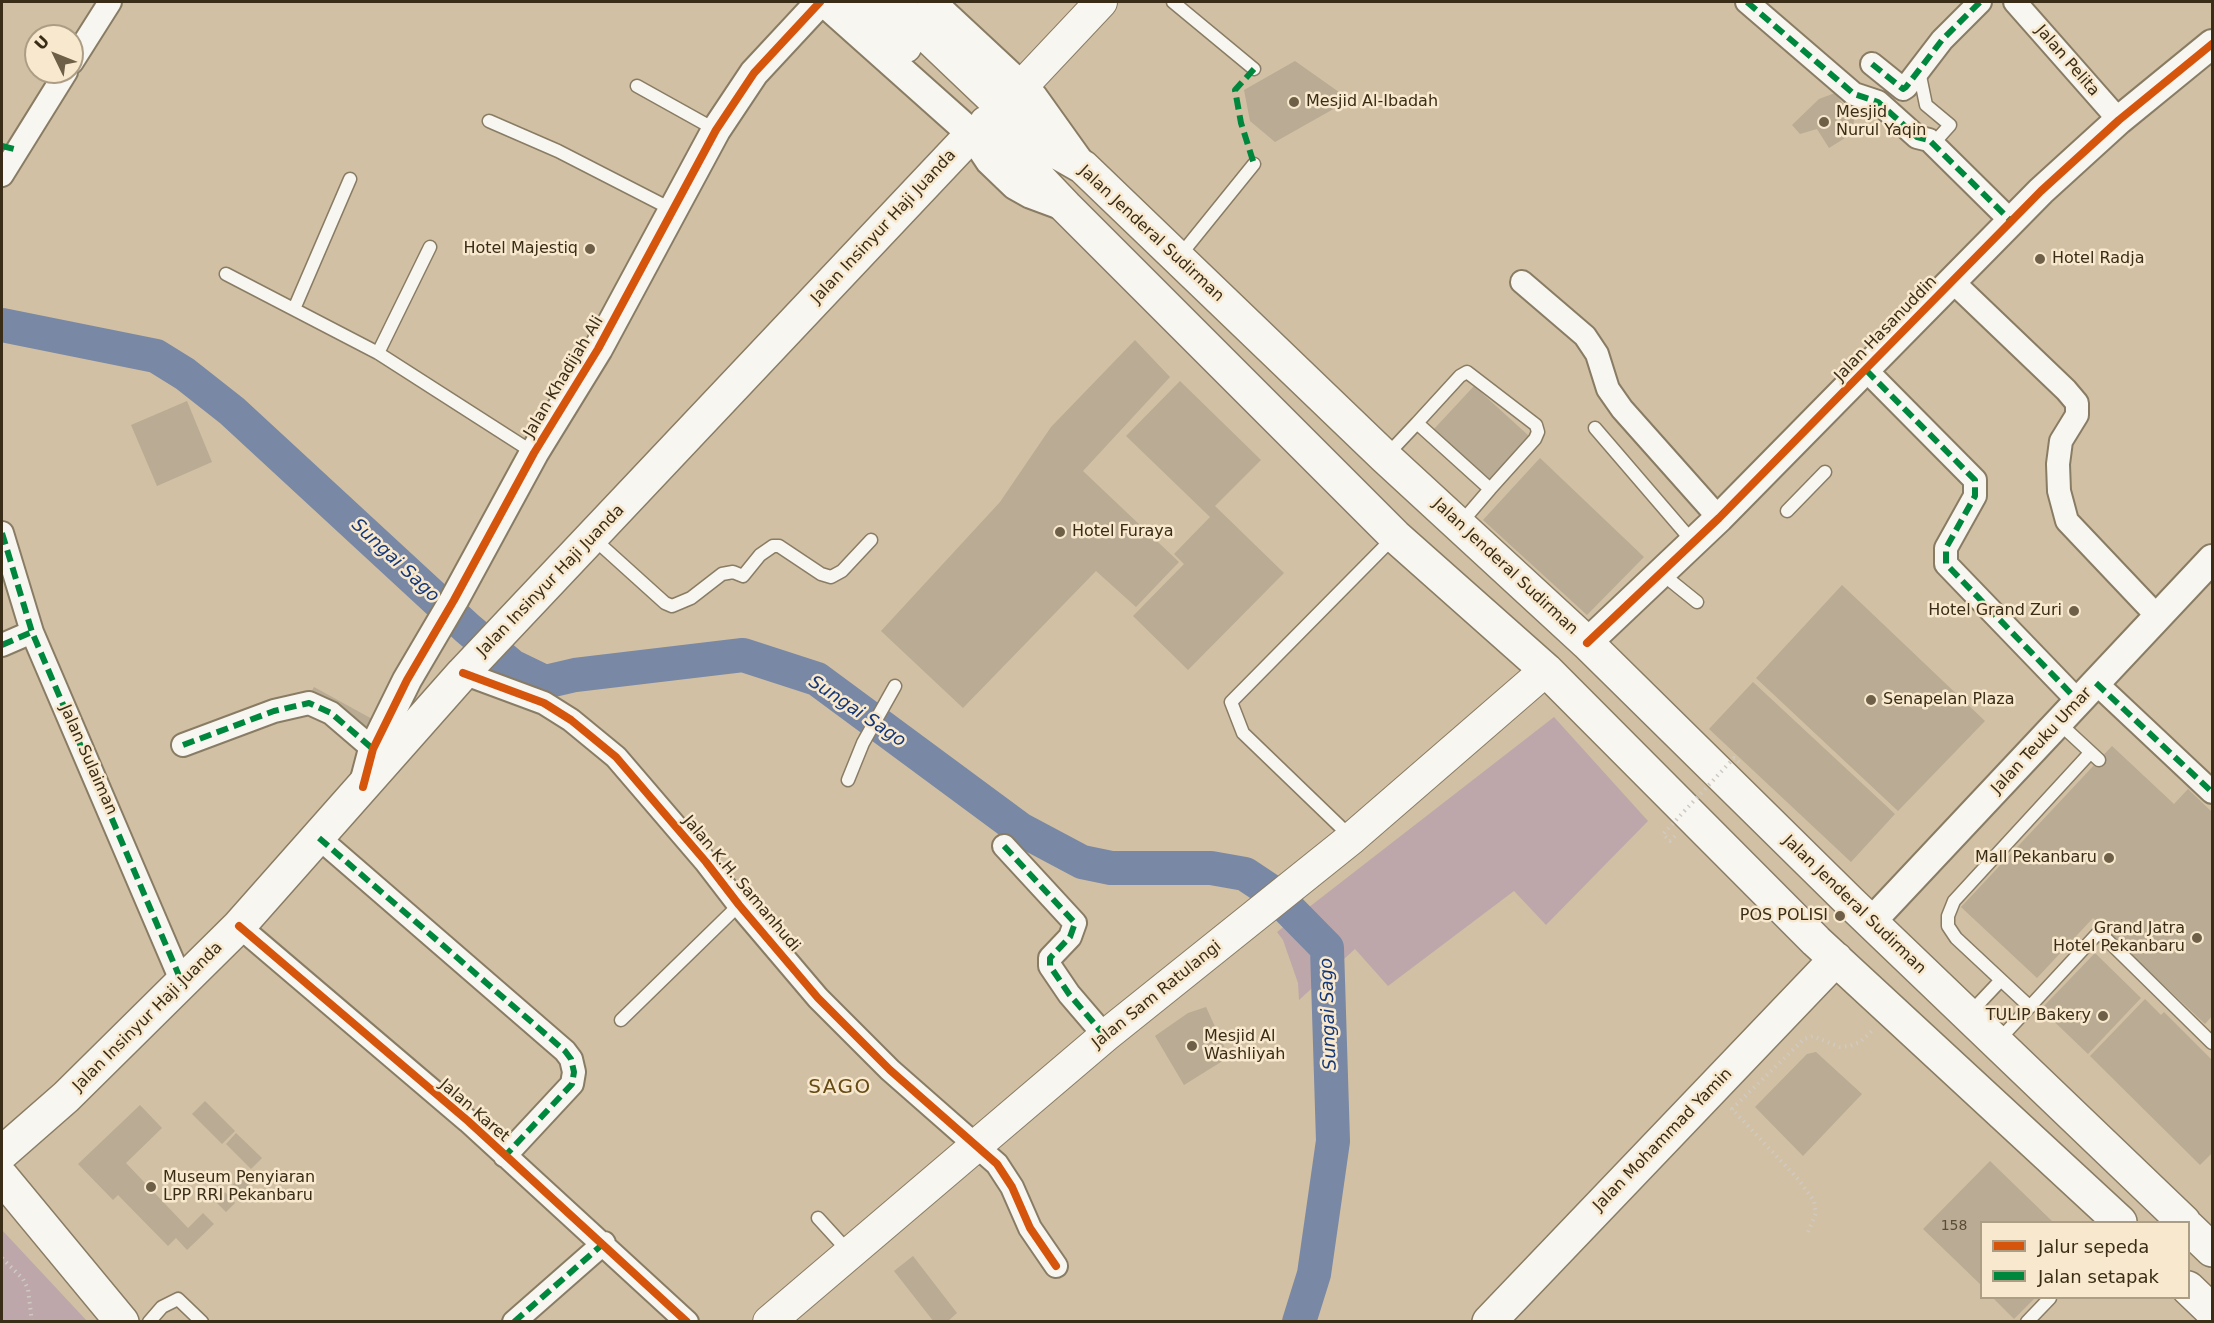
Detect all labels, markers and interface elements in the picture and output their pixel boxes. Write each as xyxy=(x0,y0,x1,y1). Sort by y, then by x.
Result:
street label: Jalan Pelita xyxy=(2031,22,2103,100)
north arrow xyxy=(24,24,84,84)
text: U xyxy=(31,32,53,54)
place label: Mesjid Al-Ibadah xyxy=(1306,92,1438,112)
marker: Mesjid Al-Ibadah xyxy=(1287,95,1301,109)
place label: Mesjid Nurul Yaqin xyxy=(1836,103,1926,141)
marker: Mesjid Nurul Yaqin xyxy=(1817,115,1831,129)
street label: Jalan Insinyur Haji Juanda xyxy=(808,146,960,308)
street label: Jalan Jenderal Sudirman xyxy=(1074,162,1228,306)
place label: Hotel Majestiq xyxy=(463,239,578,259)
marker: Hotel Majestiq xyxy=(583,242,597,256)
place label: Hotel Radja xyxy=(2052,249,2144,269)
marker: Hotel Radja xyxy=(2033,252,2047,266)
street label: Jalan Hasanuddin xyxy=(1831,272,1941,386)
street label: Jalan Khadijah Ali xyxy=(520,313,608,441)
street label: Jalan Jenderal Sudirman xyxy=(1428,495,1582,639)
street label: Jalan Insinyur Haji Juanda xyxy=(473,501,629,661)
water label: Sungai Sago xyxy=(347,515,443,607)
place label: Hotel Furaya xyxy=(1072,522,1174,542)
marker: Hotel Furaya xyxy=(1053,525,1067,539)
place label: Hotel Grand Zuri xyxy=(1928,601,2062,621)
marker: Hotel Grand Zuri xyxy=(2067,604,2081,618)
water label: Sungai Sago xyxy=(804,672,910,752)
street label: Jalan Teuku Umar xyxy=(1988,684,2096,798)
place label: Senapelan Plaza xyxy=(1883,690,2015,710)
marker: Senapelan Plaza xyxy=(1864,693,1878,707)
street label: Jalan Sulaiman xyxy=(55,702,121,818)
street label: Jalan K.H. Samanhudi xyxy=(678,812,804,956)
street label: Jalan Jenderal Sudirman xyxy=(1779,832,1929,978)
place label: Mall Pekanbaru xyxy=(1975,848,2097,868)
marker: Mall Pekanbaru xyxy=(2102,851,2116,865)
place label: POS POLISI xyxy=(1740,906,1828,926)
marker: POS POLISI xyxy=(1833,909,1847,923)
place label: Grand Jatra Hotel Pekanbaru xyxy=(2053,919,2185,957)
marker: Grand Jatra Hotel Pekanbaru xyxy=(2190,931,2204,945)
street label: Jalan Sam Ratulangi xyxy=(1089,937,1225,1053)
street label: Jalan Insinyur Haji Juanda xyxy=(69,938,227,1096)
water label: Sungai Sago xyxy=(1316,957,1342,1071)
place label: TULIP Bakery xyxy=(1986,1006,2091,1026)
marker: TULIP Bakery xyxy=(2096,1009,2110,1023)
place label: Mesjid Al Washliyah xyxy=(1204,1027,1285,1065)
marker: Mesjid Al Washliyah xyxy=(1185,1039,1199,1053)
street label: Jalan Mohammad Yamin xyxy=(1590,1065,1736,1215)
street label: Jalan Karet xyxy=(435,1075,513,1147)
district label: SAGO xyxy=(808,1076,872,1100)
place label: Museum Penyiaran LPP RRI Pekanbaru xyxy=(163,1168,315,1206)
marker: Museum Penyiaran LPP RRI Pekanbaru xyxy=(144,1180,158,1194)
house number: 158 xyxy=(1941,1218,1967,1234)
legend xyxy=(1980,1221,2190,1299)
text: Jalur sepeda xyxy=(2038,1236,2149,1257)
text: Jalan setapak xyxy=(2038,1266,2159,1287)

